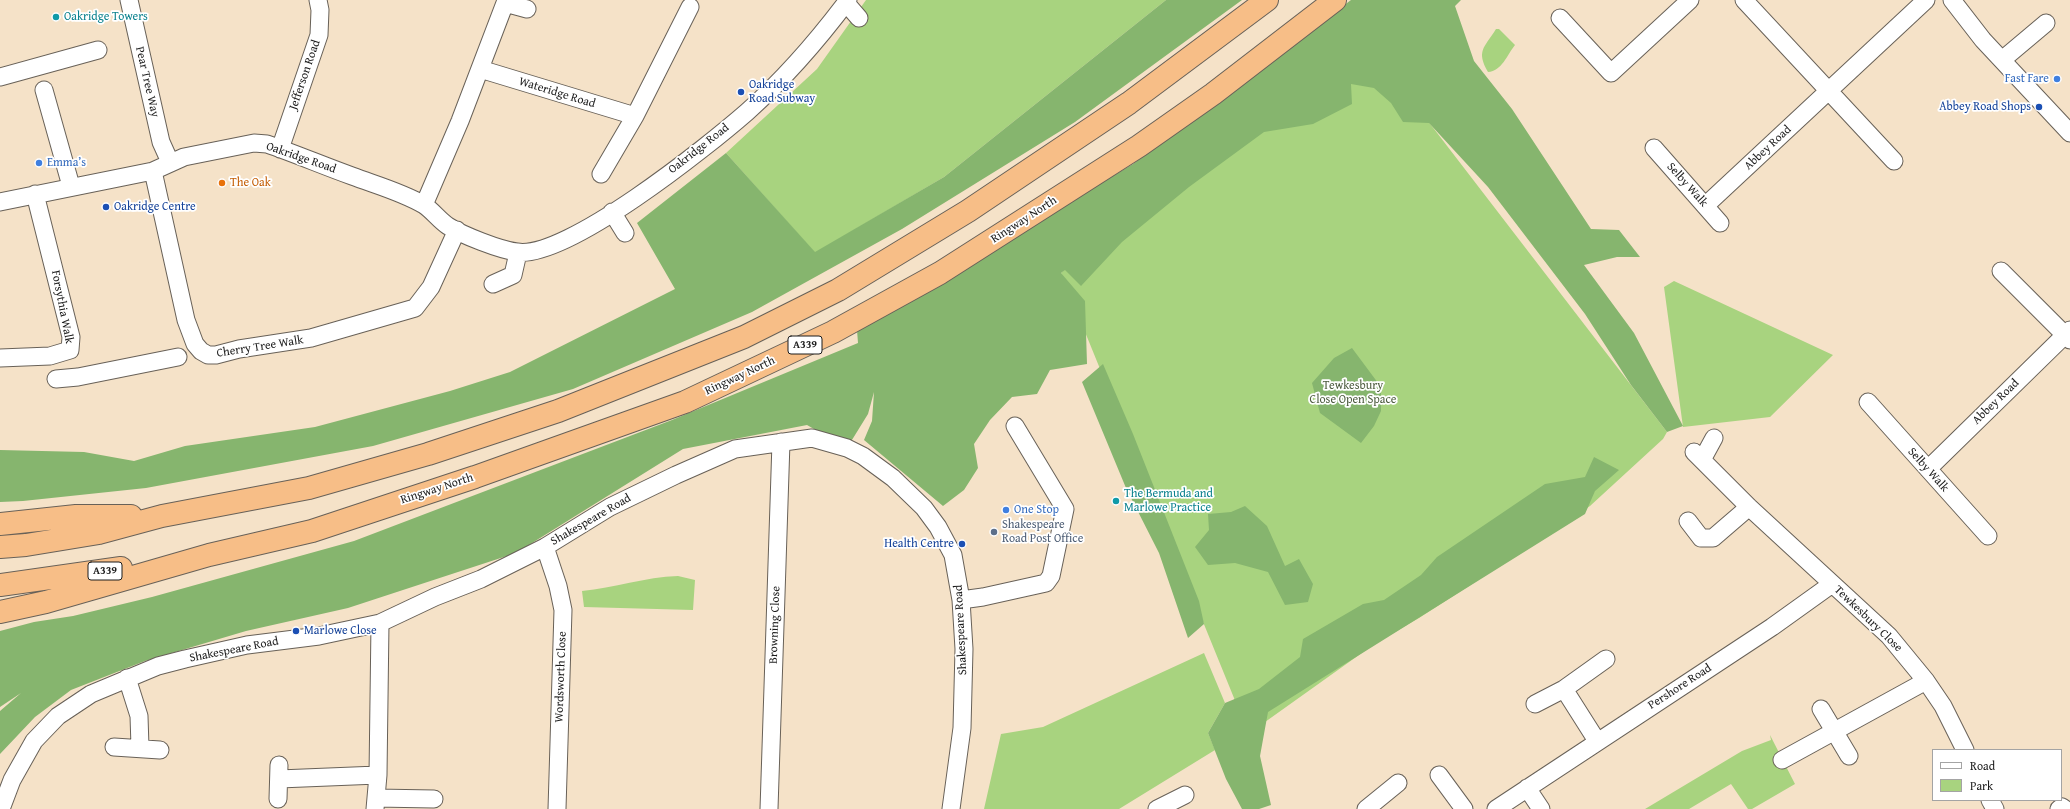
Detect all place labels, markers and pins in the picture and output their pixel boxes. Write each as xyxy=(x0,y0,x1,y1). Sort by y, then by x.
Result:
place label: Oakridge Towers xyxy=(64,10,148,24)
marker: Oakridge Towers xyxy=(51,12,61,22)
place label: Fast Fare xyxy=(2005,72,2049,86)
marker: Fast Fare xyxy=(2052,74,2062,84)
place label: Oakridge Road Subway xyxy=(749,78,815,106)
marker: Oakridge Road Subway xyxy=(736,87,746,97)
place label: Abbey Road Shops xyxy=(1939,100,2031,114)
marker: Abbey Road Shops xyxy=(2034,102,2044,112)
place label: Emma’s xyxy=(47,156,86,170)
marker: Emma’s xyxy=(34,158,44,168)
place label: The Oak xyxy=(230,176,271,190)
marker: The Oak xyxy=(217,178,227,188)
place label: Oakridge Centre xyxy=(114,200,196,214)
marker: Oakridge Centre xyxy=(101,202,111,212)
place label: The Bermuda and Marlowe Practice xyxy=(1124,487,1213,515)
marker: The Bermuda and Marlowe Practice xyxy=(1111,496,1121,506)
place label: One Stop xyxy=(1014,503,1059,517)
marker: One Stop xyxy=(1001,505,1011,515)
place label: Shakespeare Road Post Office xyxy=(1002,518,1083,546)
marker: Shakespeare Road Post Office xyxy=(989,527,999,537)
place label: Health Centre xyxy=(884,537,954,551)
marker: Health Centre xyxy=(957,539,967,549)
place label: Marlowe Close xyxy=(304,624,377,638)
marker: Marlowe Close xyxy=(291,626,301,636)

